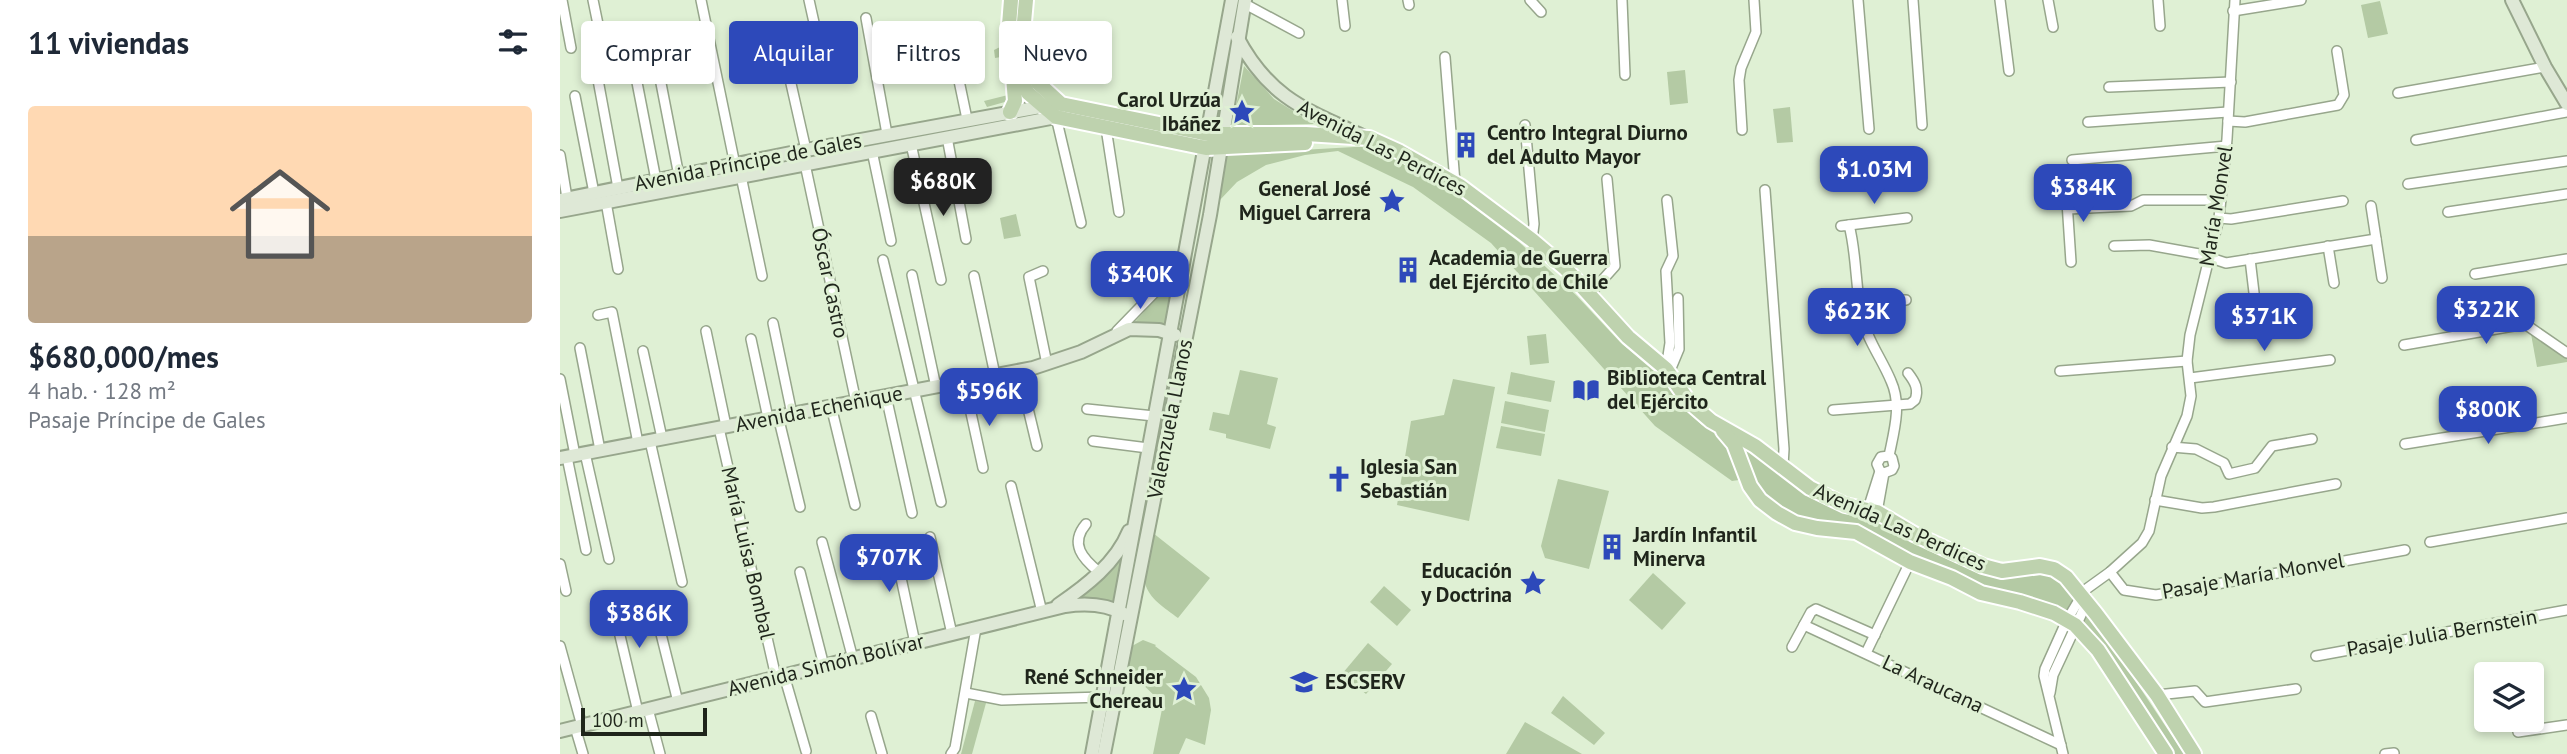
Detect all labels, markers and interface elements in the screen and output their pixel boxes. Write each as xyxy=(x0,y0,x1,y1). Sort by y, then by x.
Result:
chip: Comprar xyxy=(581,21,715,84)
chip: Alquilar xyxy=(729,21,858,84)
chip: Filtros xyxy=(872,21,985,84)
chip: Nuevo xyxy=(999,21,1112,84)
text: 11 viviendas xyxy=(28,23,189,62)
icon: filters xyxy=(494,23,532,61)
place label: Carol Urzúa Ibáñez xyxy=(1117,86,1221,137)
street label: Avenida Las Perdices xyxy=(1293,93,1471,202)
place icon: Carol Urzúa Ibáñez xyxy=(1227,97,1257,127)
place label: Centro Integral Diurno del Adulto Mayor xyxy=(1487,119,1688,170)
street label: Avenida Príncipe de Gales xyxy=(632,126,864,197)
building icon: Centro Integral Diurno del Adulto Mayor xyxy=(1451,130,1481,160)
street label: María Monvel xyxy=(2193,144,2238,268)
pin: $1.03M xyxy=(1817,146,1931,206)
icon: home xyxy=(217,151,343,277)
text: $1.03M xyxy=(1836,154,1912,183)
pin: $680K xyxy=(894,158,992,218)
pin: $384K xyxy=(2034,164,2132,224)
text: $680K xyxy=(910,166,976,195)
text: $384K xyxy=(2050,172,2116,201)
place label: General José Miguel Carrera xyxy=(1239,175,1371,226)
place icon: General José Miguel Carrera xyxy=(1377,186,1407,216)
street label: Óscar Castro xyxy=(806,225,855,341)
place label: Academia de Guerra del Ejército de Chile xyxy=(1429,244,1608,295)
pin: $340K xyxy=(1091,252,1189,311)
building icon: Academia de Guerra del Ejército de Chile xyxy=(1393,255,1423,285)
text: $340K xyxy=(1107,259,1173,288)
pin: $322K xyxy=(2437,286,2535,346)
pin: $623K xyxy=(1808,288,1906,348)
pin: $371K xyxy=(2215,294,2313,353)
text: $322K xyxy=(2453,294,2519,323)
text: $623K xyxy=(1824,296,1890,325)
text: $371K xyxy=(2231,301,2297,330)
text: $680,000/mes xyxy=(28,337,219,376)
street label: Valenzuela Llanos xyxy=(1141,337,1198,502)
place label: Biblioteca Central del Ejército xyxy=(1607,364,1767,415)
pin: $596K xyxy=(940,368,1038,428)
library icon: Biblioteca Central del Ejército xyxy=(1571,375,1601,405)
text: 4 hab. · 128 m² xyxy=(28,376,176,405)
text: $596K xyxy=(956,376,1022,405)
street label: Avenida Echeñique xyxy=(733,379,905,438)
pin: $800K xyxy=(2439,386,2537,446)
text: $800K xyxy=(2455,394,2521,423)
text: Pasaje Príncipe de Gales xyxy=(28,405,266,434)
place label: Iglesia San Sebastián xyxy=(1360,453,1457,504)
street label: María Luisa Bombal xyxy=(715,464,781,642)
church icon: Iglesia San Sebastián xyxy=(1324,464,1354,494)
street label: Avenida Las Perdices xyxy=(1810,476,1991,577)
place label: Jardín Infantil Minerva xyxy=(1632,521,1758,572)
building icon: Jardín Infantil Minerva xyxy=(1597,532,1627,562)
pin: $707K xyxy=(840,534,938,594)
text: $707K xyxy=(856,542,922,571)
street label: Pasaje María Monvel xyxy=(2160,546,2346,605)
place label: Educación y Doctrina xyxy=(1420,557,1512,608)
place icon: Educación y Doctrina xyxy=(1518,568,1548,598)
pin: $386K xyxy=(590,590,688,650)
text: $386K xyxy=(606,598,672,627)
street label: Pasaje Julia Bernstein xyxy=(2345,602,2539,663)
street label: Avenida Simón Bolívar xyxy=(725,627,927,702)
street label: La Araucana xyxy=(1878,648,1988,719)
map controls xyxy=(2474,662,2544,732)
button: layers xyxy=(2474,662,2544,732)
place label: René Schneider Chereau xyxy=(1024,663,1164,714)
school or university icon: ESCSERV xyxy=(1289,667,1319,697)
place label: ESCSERV xyxy=(1325,668,1406,695)
place icon: René Schneider Chereau xyxy=(1169,674,1199,704)
scale bar xyxy=(581,705,707,737)
text: 100 m xyxy=(592,708,644,732)

